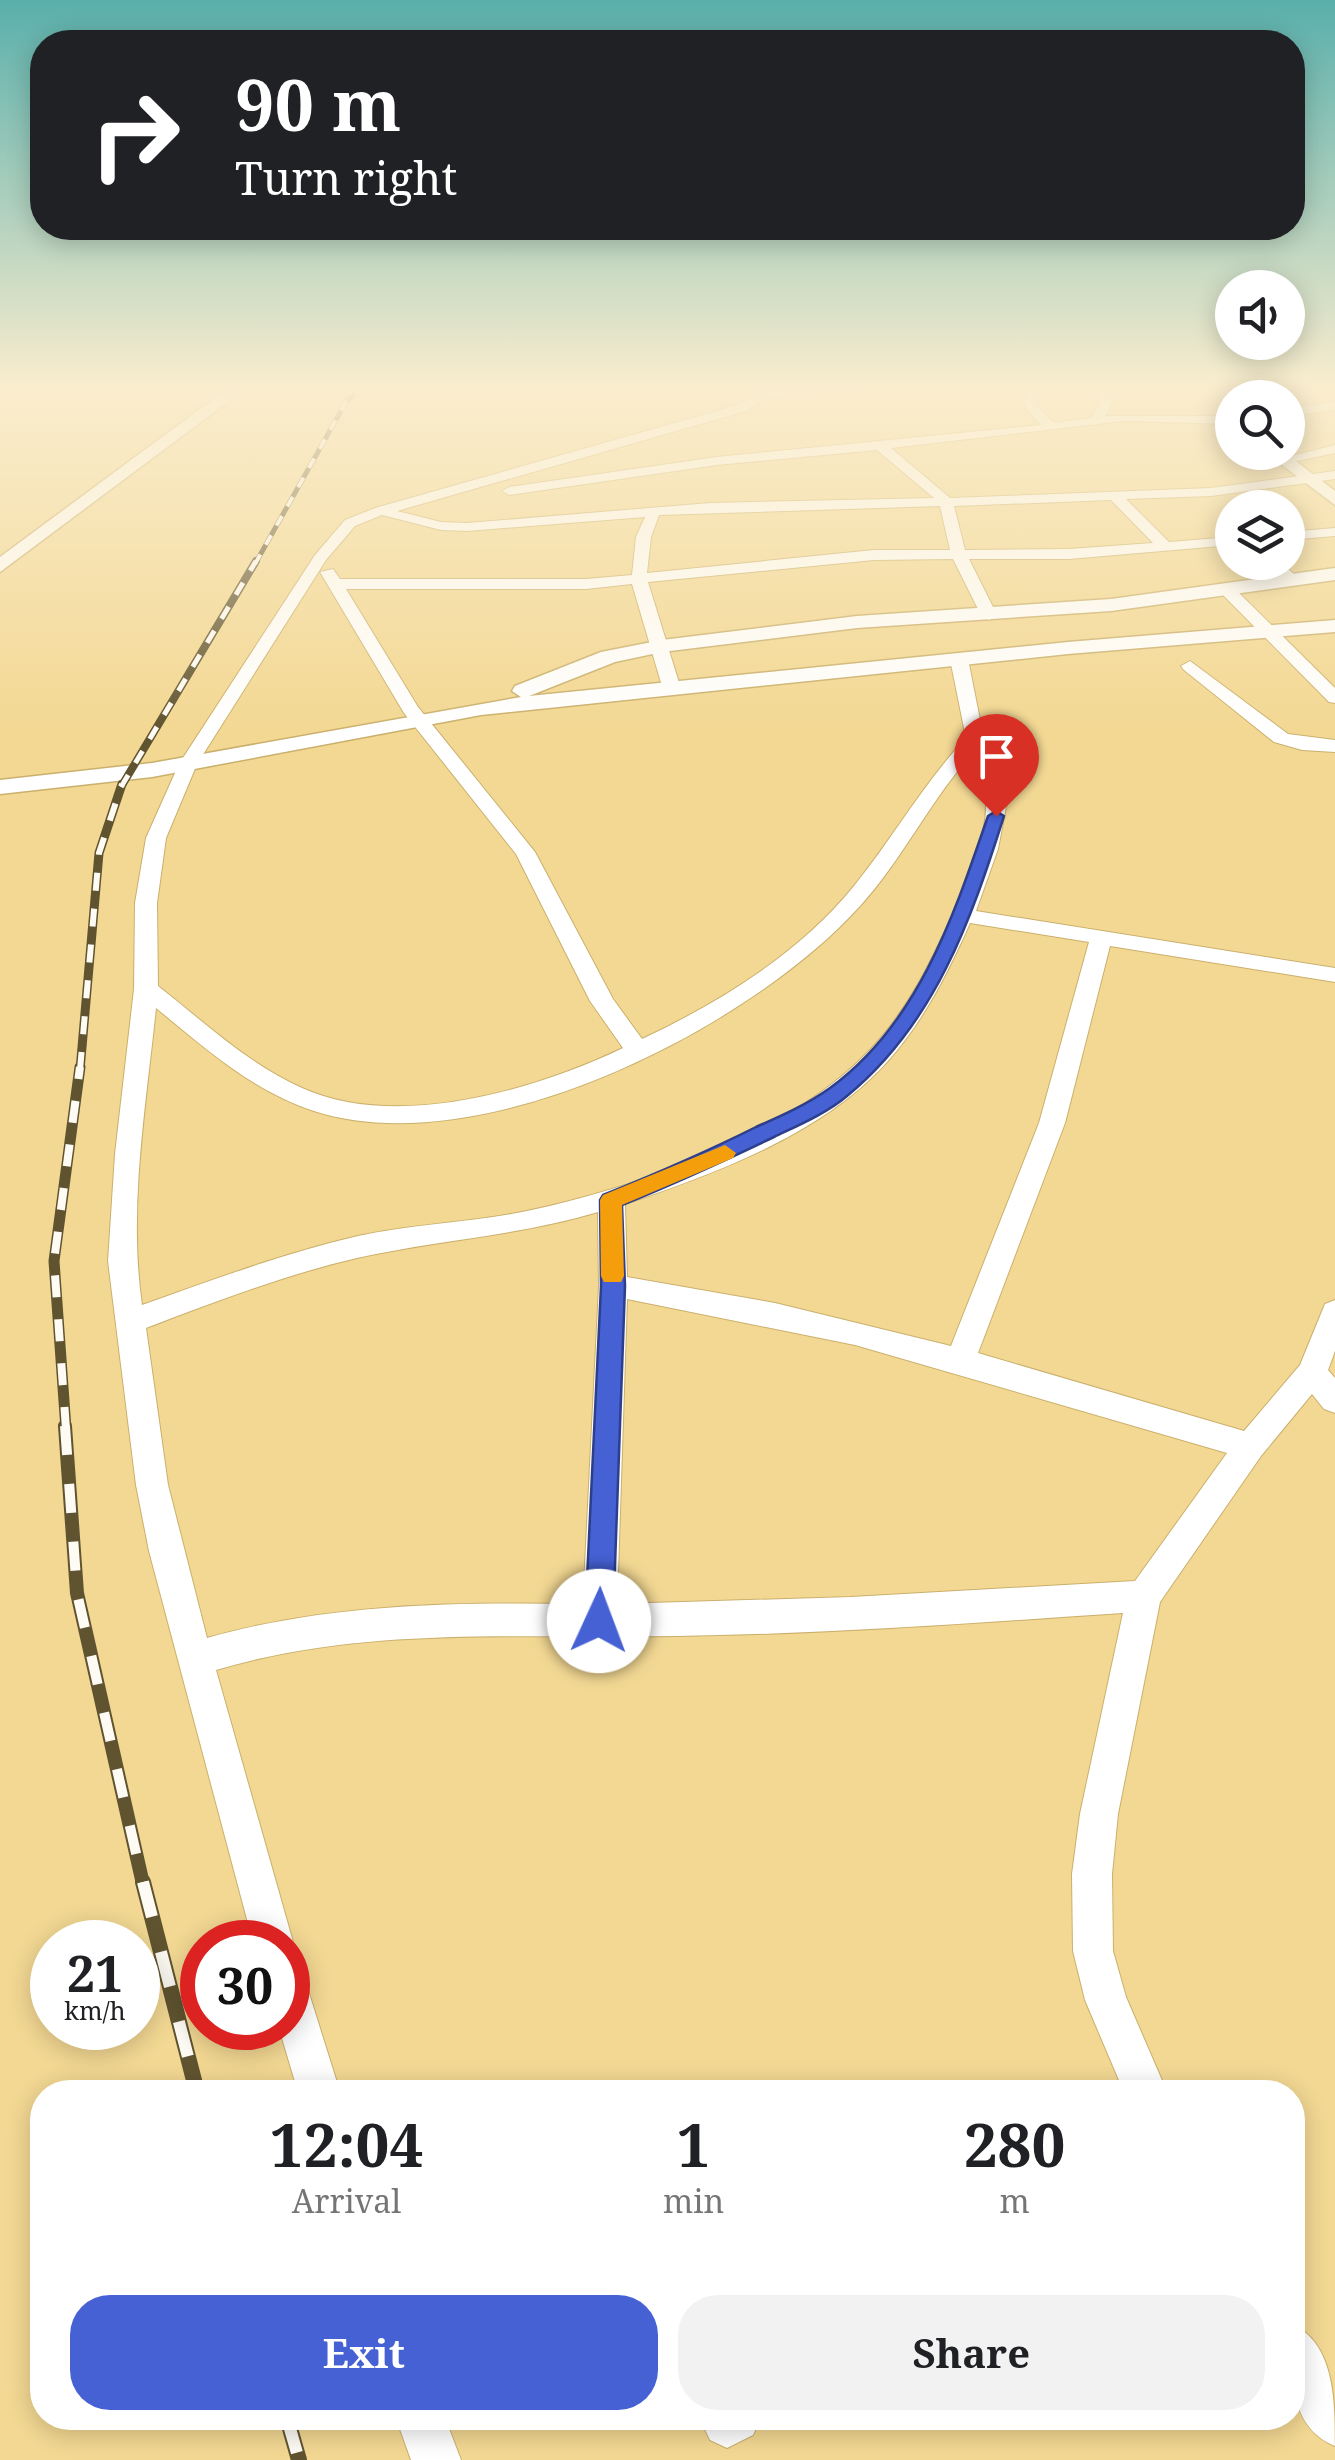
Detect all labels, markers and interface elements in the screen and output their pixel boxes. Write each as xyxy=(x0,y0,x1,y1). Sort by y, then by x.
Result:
text: 90 m xyxy=(235,56,401,152)
icon: right xyxy=(70,70,200,200)
text: Turn right xyxy=(235,147,457,208)
map controls xyxy=(1215,270,1305,580)
button: sound xyxy=(1215,270,1305,360)
button: search xyxy=(1215,380,1305,470)
button: layers xyxy=(1215,490,1305,580)
pin xyxy=(954,714,1039,817)
icon: arrive xyxy=(969,729,1024,784)
position arrow xyxy=(547,1569,651,1673)
speed limit sign: 30 xyxy=(180,1920,310,2050)
text: 21 xyxy=(67,1939,123,2007)
text: km/h xyxy=(64,1993,126,2027)
text: 12:04 xyxy=(270,2103,423,2185)
text: 1 xyxy=(677,2103,711,2185)
text: 280 xyxy=(964,2103,1065,2185)
text: Arrival xyxy=(292,2179,401,2222)
text: min xyxy=(663,2179,724,2222)
text: m xyxy=(999,2179,1030,2222)
button: Exit xyxy=(70,2295,658,2410)
button: Share xyxy=(678,2295,1265,2410)

